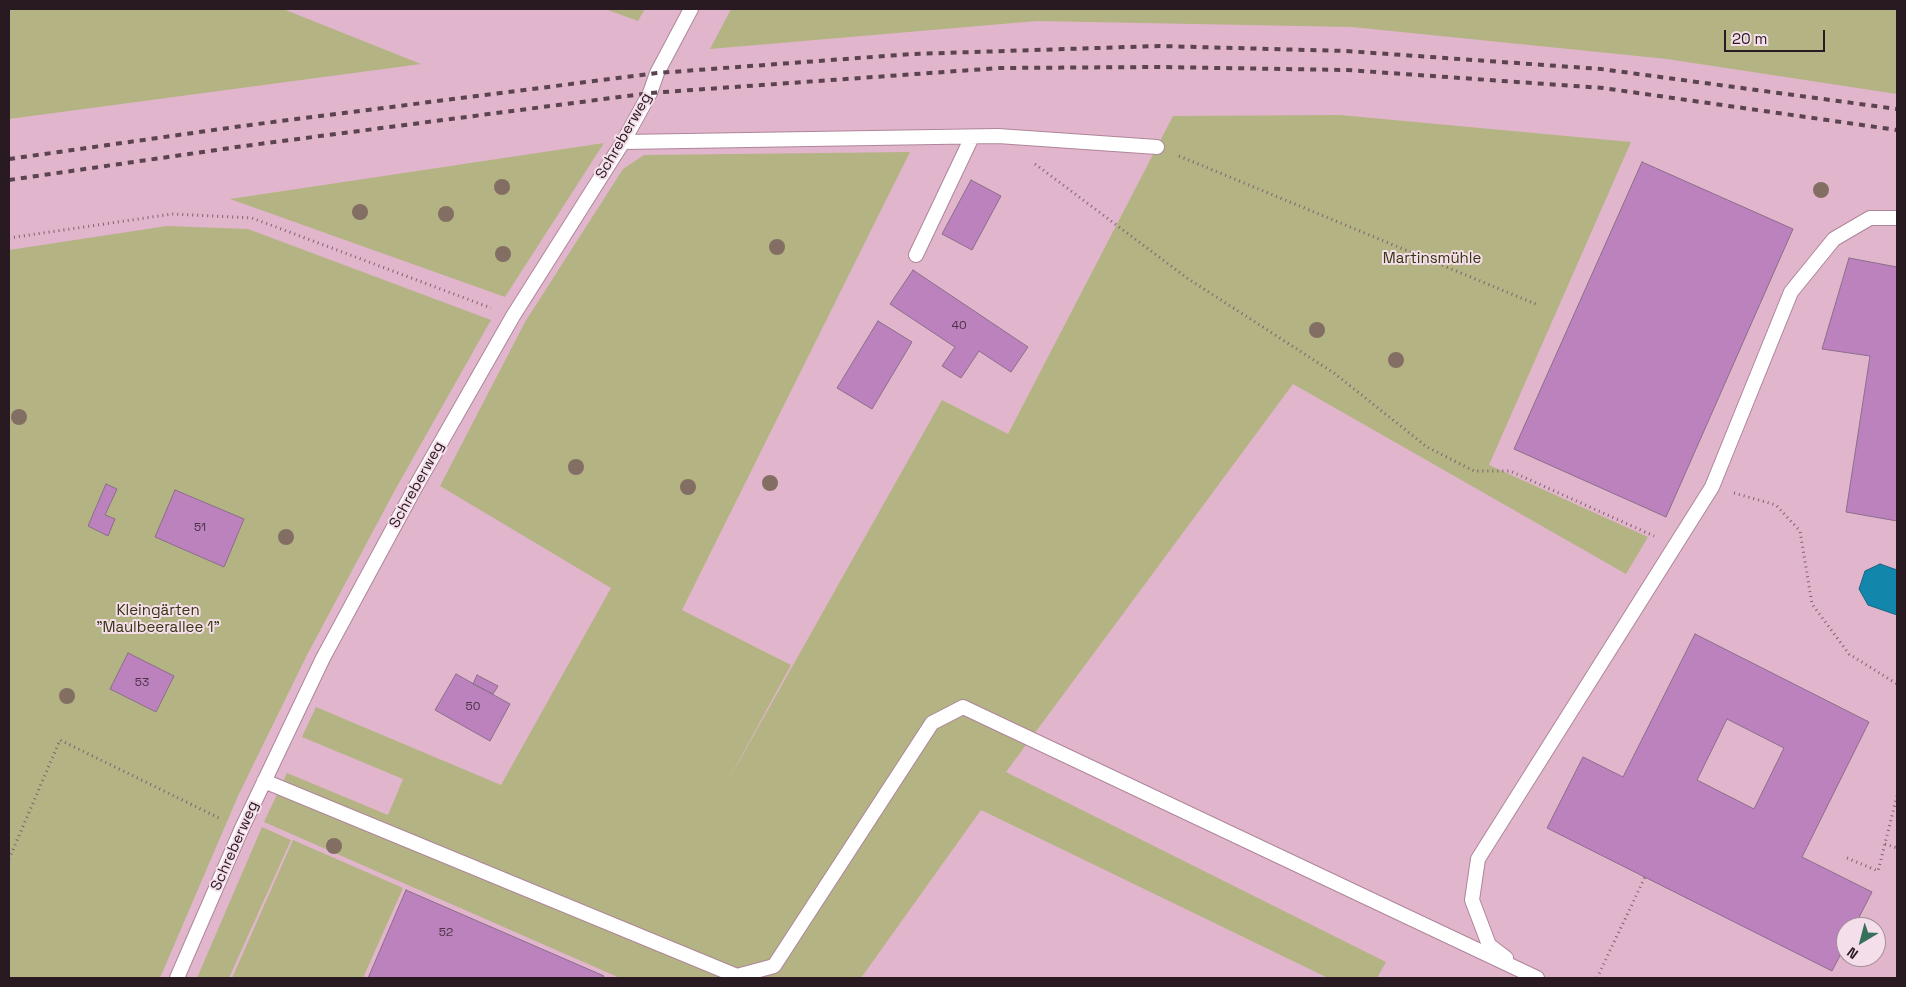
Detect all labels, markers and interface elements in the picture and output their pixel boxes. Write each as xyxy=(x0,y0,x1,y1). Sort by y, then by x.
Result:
scale bar xyxy=(1726,20,1827,52)
text: 20 m xyxy=(1732,29,1767,48)
street label: Schreberweg xyxy=(592,90,656,182)
park label: Martinsmühle xyxy=(1383,250,1481,268)
house number: 40 xyxy=(951,319,967,333)
street label: Schreberweg xyxy=(386,439,448,531)
house number: 51 xyxy=(194,521,206,535)
park label: Kleingärten "Maulbeerallee 1" xyxy=(96,602,220,637)
house number: 53 xyxy=(135,676,149,690)
house number: 50 xyxy=(466,700,480,714)
street label: Schreberweg xyxy=(207,798,263,894)
north arrow xyxy=(1836,917,1886,967)
house number: 52 xyxy=(439,926,453,940)
text: N xyxy=(1843,943,1862,963)

